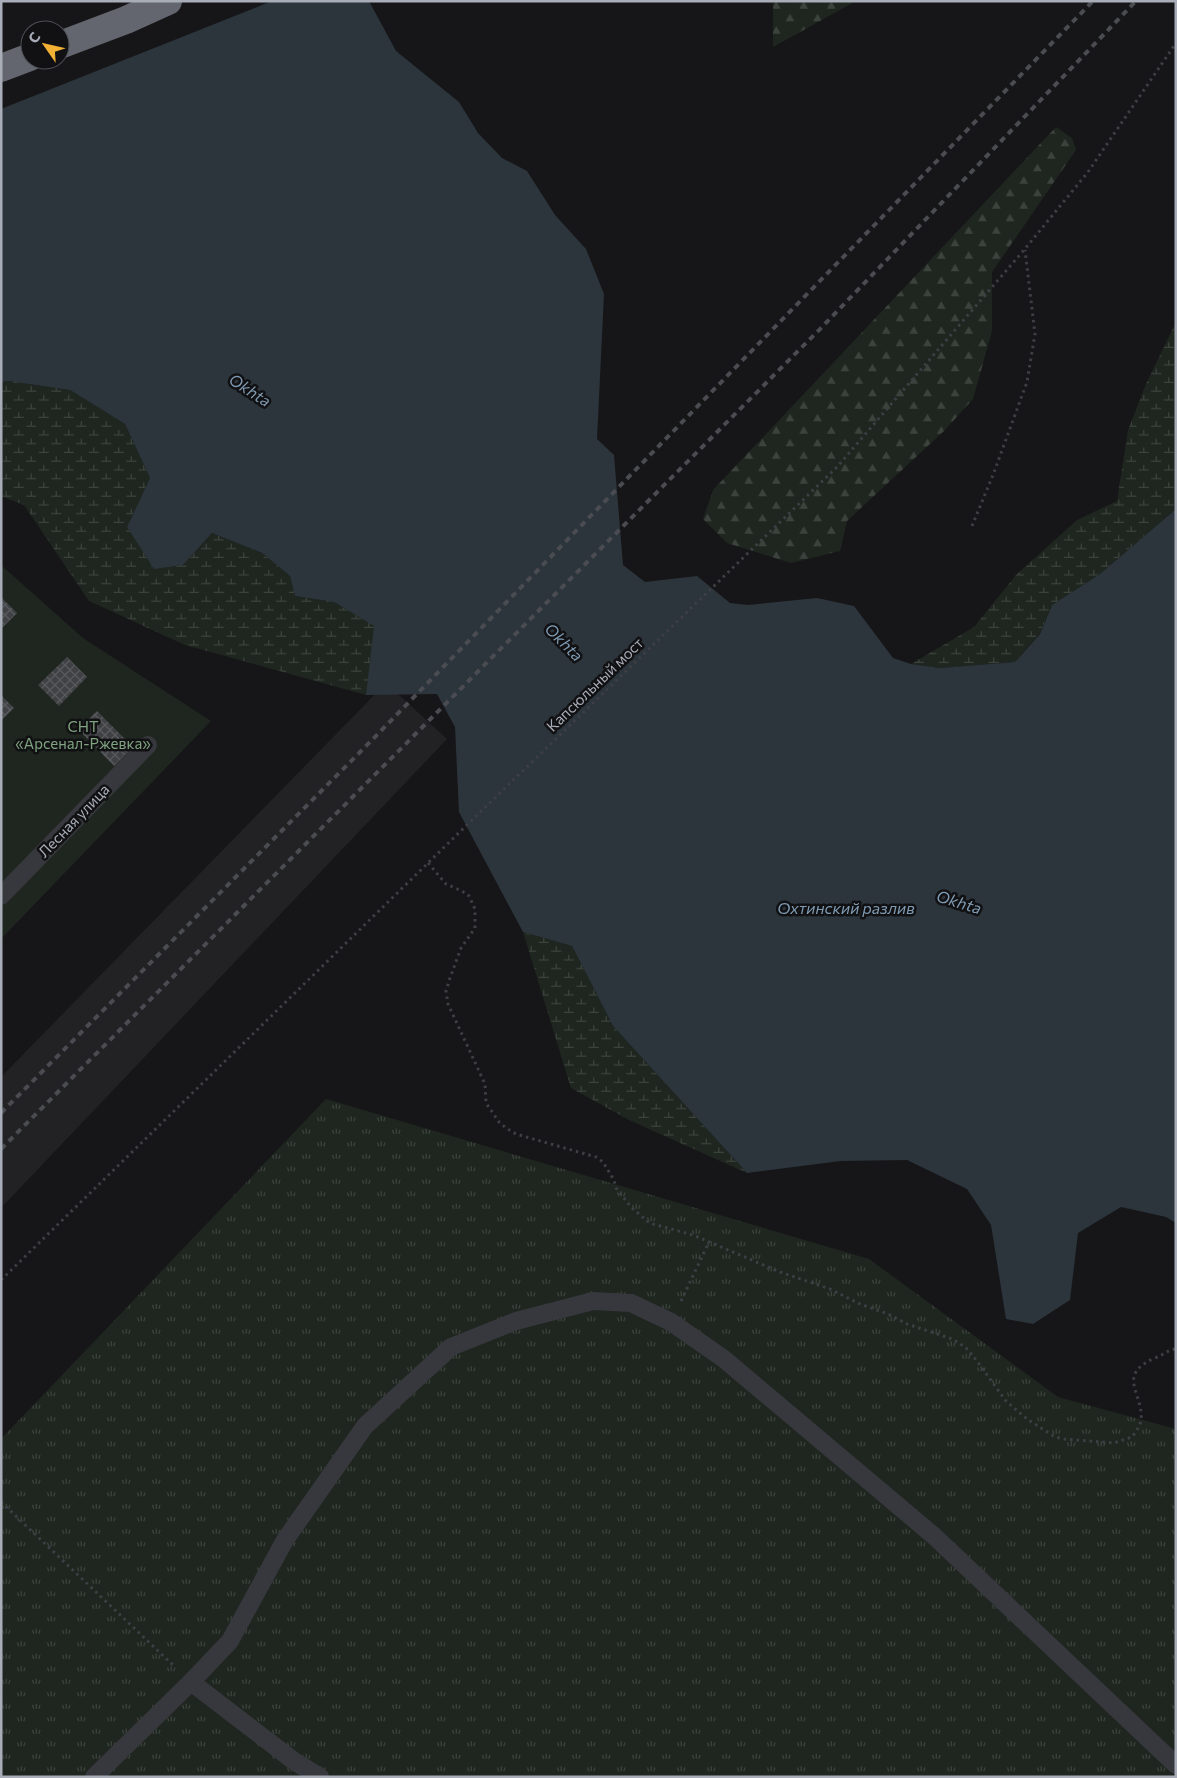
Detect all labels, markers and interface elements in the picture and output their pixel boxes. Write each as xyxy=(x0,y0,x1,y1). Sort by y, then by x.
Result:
north arrow xyxy=(20,20,70,70)
text: С xyxy=(24,29,44,46)
water label: Okhta xyxy=(226,369,275,410)
water label: Okhta xyxy=(541,619,587,665)
street label: Капсюльный мост xyxy=(542,634,646,735)
park label: СНТ «Арсенал-Ржевка» xyxy=(15,717,151,752)
street label: Лесная улица xyxy=(34,780,113,861)
water label: Okhta xyxy=(934,886,984,917)
water label: Охтинский разлив xyxy=(777,898,915,917)

